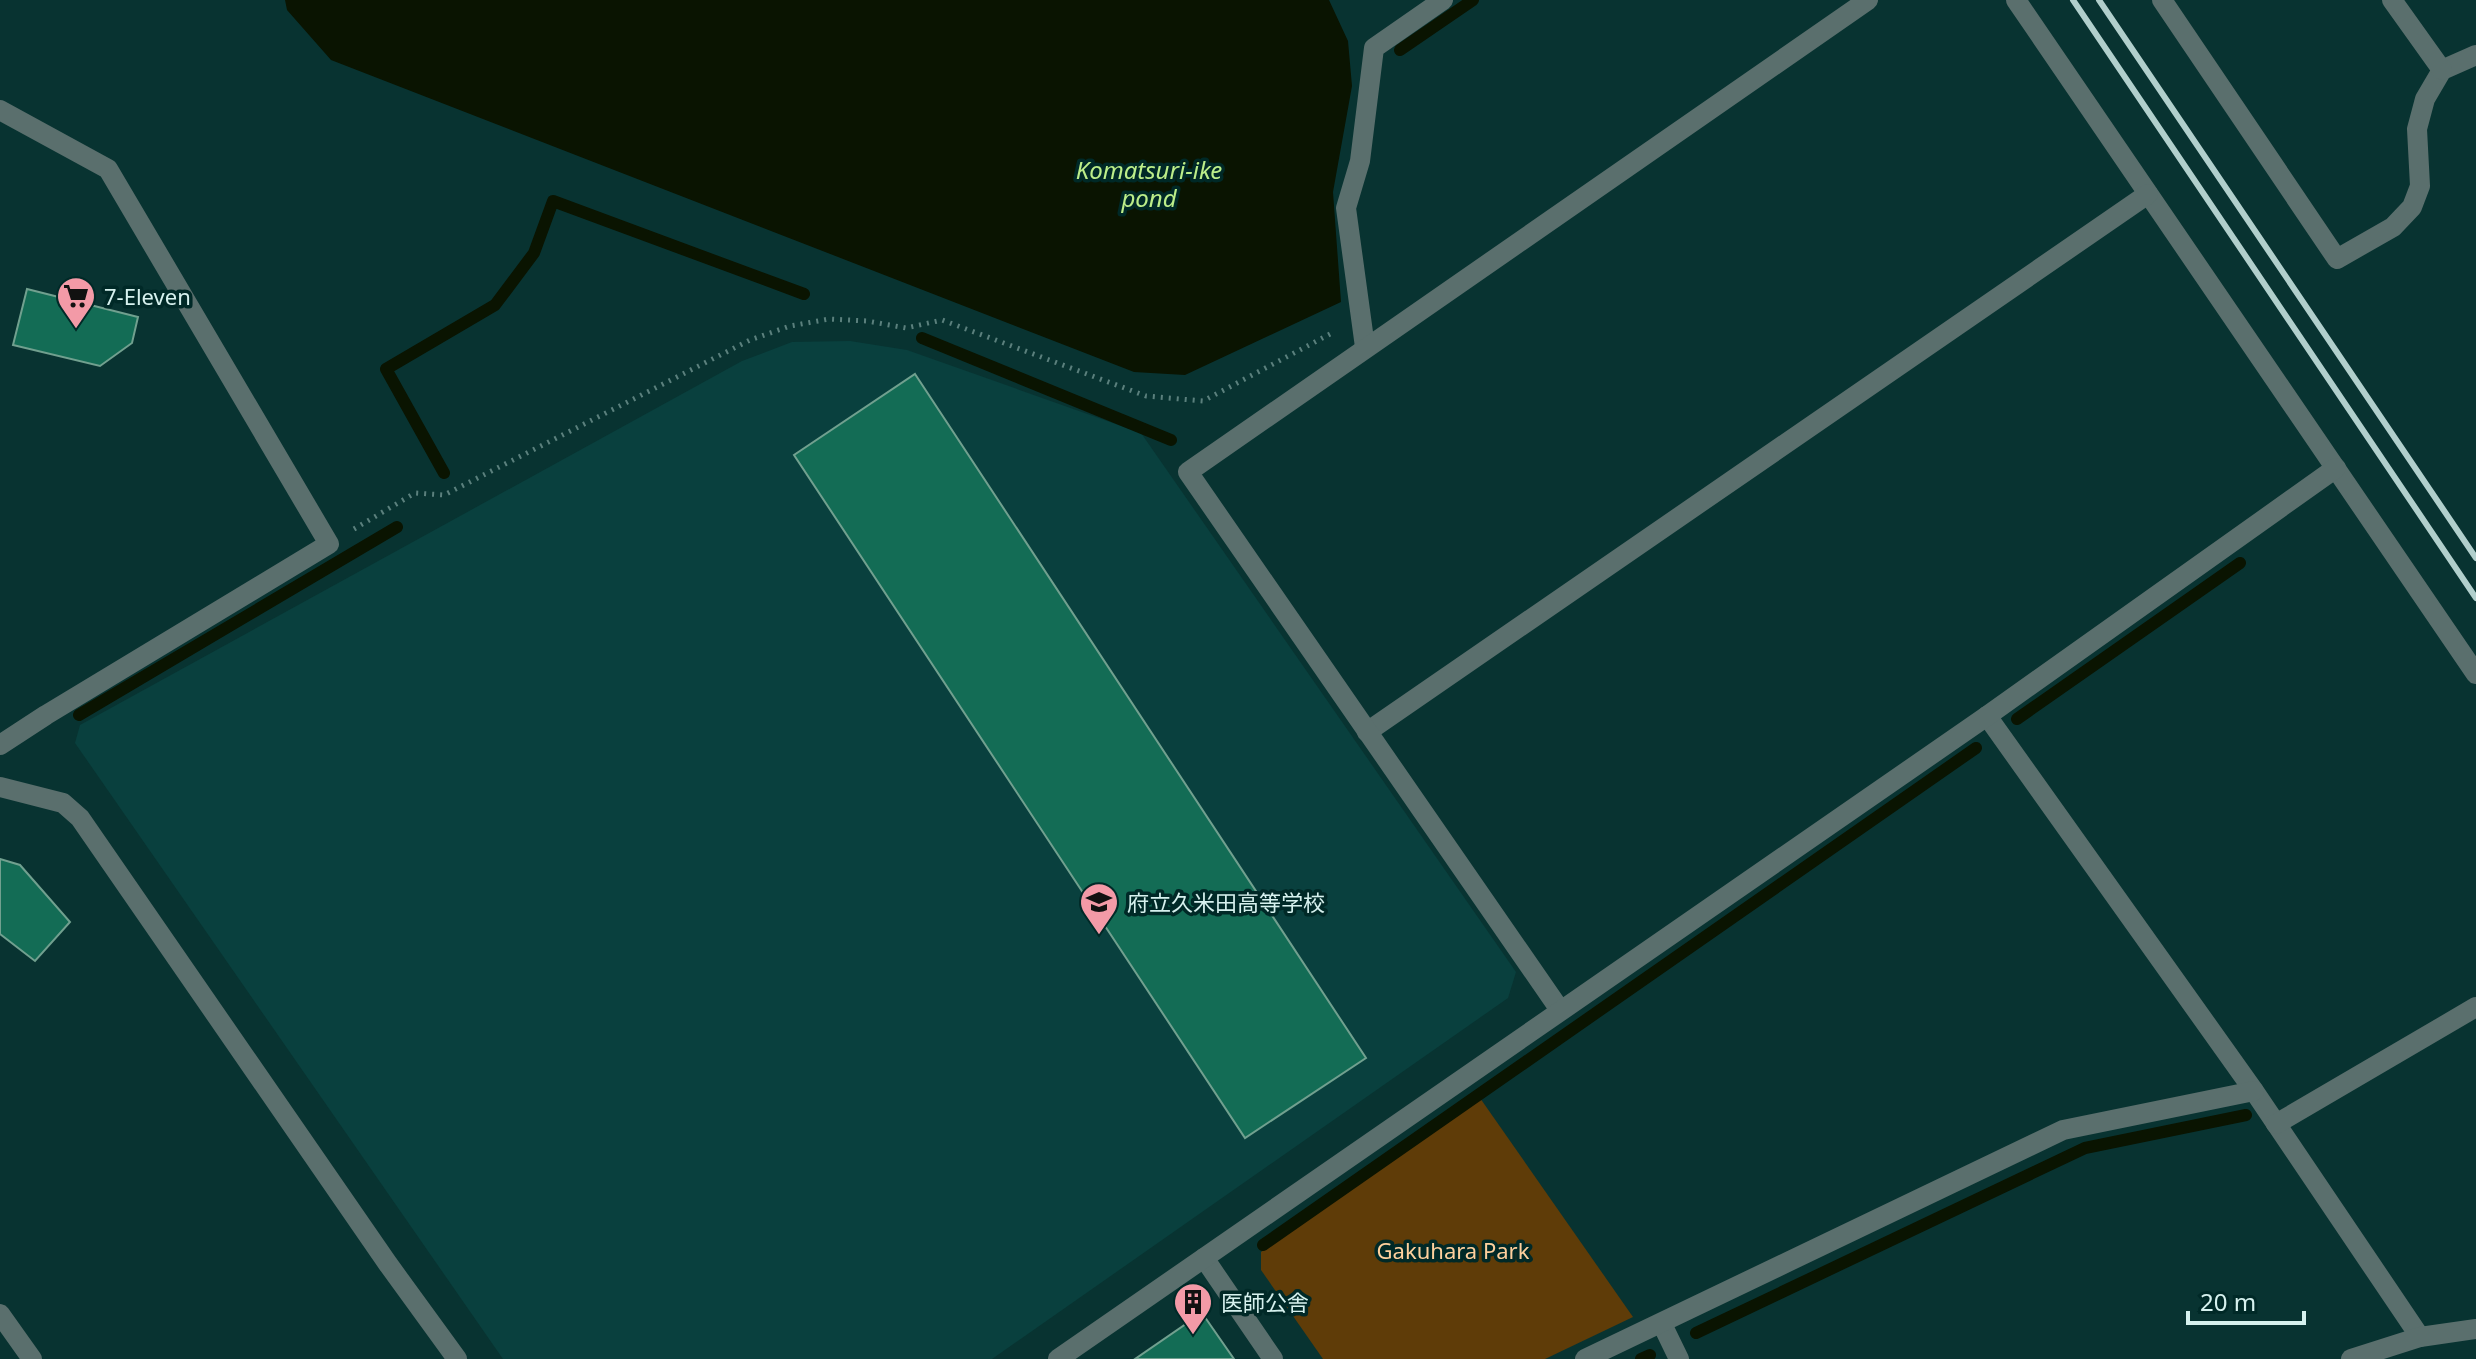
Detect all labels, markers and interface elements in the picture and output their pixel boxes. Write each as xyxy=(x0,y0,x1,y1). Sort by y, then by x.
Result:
water label: Komatsuri-ike pond xyxy=(1076,153,1222,214)
supermarket icon: 7-Eleven xyxy=(55,275,97,330)
place label: 7-Eleven xyxy=(104,281,191,311)
school or university icon: 府立久米田高等学校 xyxy=(1078,881,1120,936)
place label: 府立久米田高等学校 xyxy=(1127,887,1325,917)
park label: Gakuhara Park xyxy=(1377,1235,1530,1265)
scale bar xyxy=(2188,1275,2304,1325)
building icon: 医師公舎 xyxy=(1172,1281,1214,1336)
text: 20 m xyxy=(2200,1285,2256,1318)
place label: 医師公舎 xyxy=(1221,1287,1309,1317)

